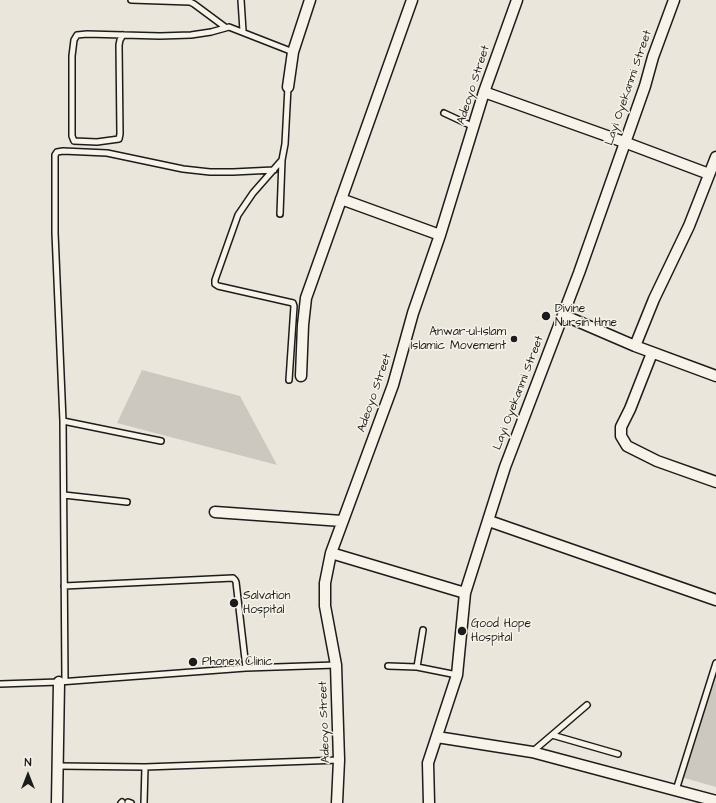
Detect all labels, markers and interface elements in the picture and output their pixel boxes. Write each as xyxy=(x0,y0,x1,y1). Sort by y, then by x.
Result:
street label: Layi Oyekanmi Street xyxy=(602,28,656,148)
street label: Adeoyo Street xyxy=(454,44,494,126)
place label: Divine Nursin Hme xyxy=(555,302,617,330)
marker: Divine Nursin Hme xyxy=(540,310,552,322)
place label: Anwar-ul-Islam Islamic Movement xyxy=(411,325,506,353)
street label: Layi Oyekanmi Street xyxy=(491,334,547,452)
marker: Anwar-ul-Islam Islamic Movement xyxy=(509,334,519,344)
street label: Adeoyo Street xyxy=(355,352,395,434)
place label: Salvation Hospital xyxy=(243,589,290,617)
marker: Salvation Hospital xyxy=(228,597,240,609)
place label: Good Hope Hospital xyxy=(471,617,531,645)
marker: Good Hope Hospital xyxy=(456,625,468,637)
place label: Phonex Clinic xyxy=(202,655,273,669)
marker: Phonex Clinic xyxy=(187,656,199,668)
street label: Adeoyo Street xyxy=(316,681,334,763)
north arrow xyxy=(8,755,48,795)
text: N xyxy=(25,755,31,770)

